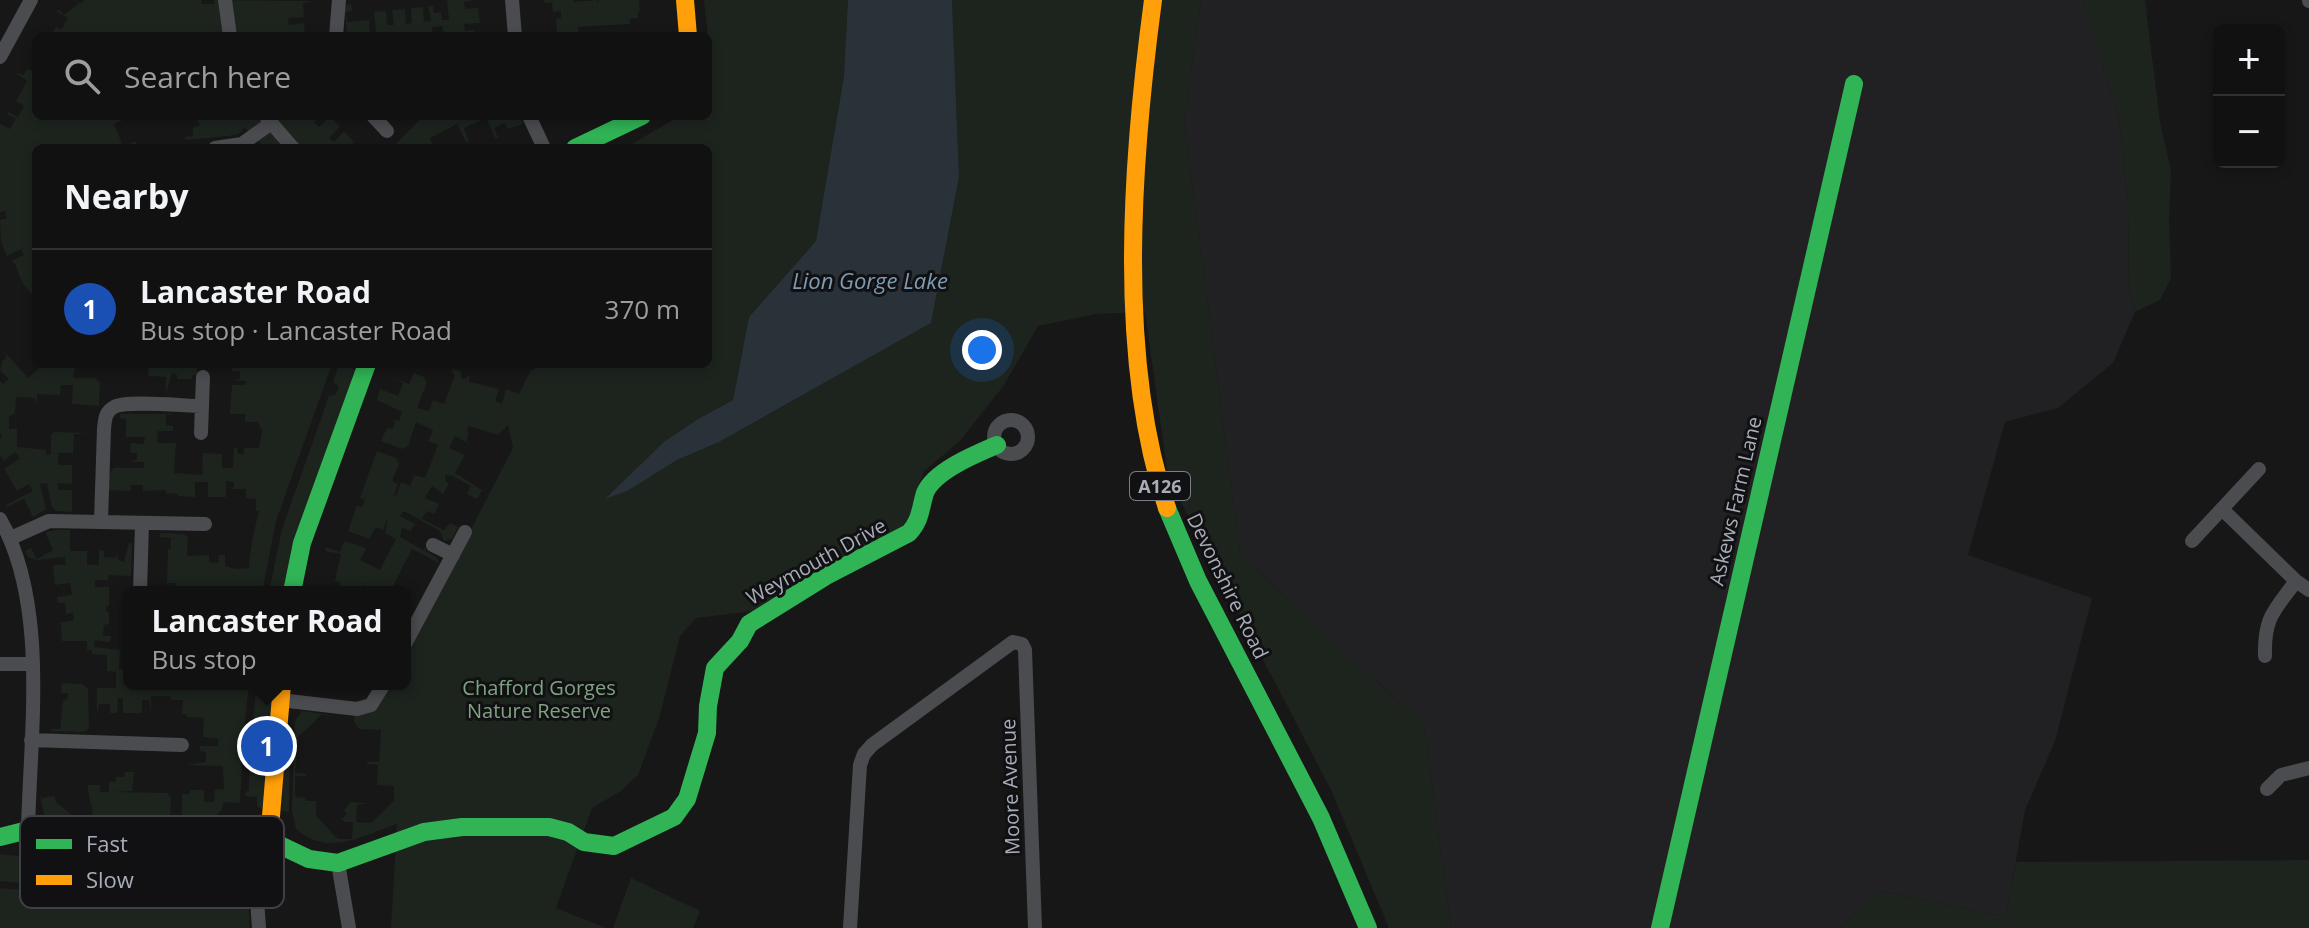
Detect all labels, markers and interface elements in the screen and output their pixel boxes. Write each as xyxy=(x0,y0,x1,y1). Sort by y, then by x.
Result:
map controls xyxy=(2213,24,2285,168)
button: + xyxy=(2213,24,2285,96)
search box xyxy=(32,32,712,120)
icon: search xyxy=(60,54,104,98)
text: Search here xyxy=(124,56,291,97)
button: − xyxy=(2213,96,2285,168)
text: Nearby xyxy=(64,173,189,219)
water label: Lion Gorge Lake xyxy=(792,265,948,295)
text: Lancaster Road xyxy=(140,271,371,312)
text: 1 xyxy=(83,291,97,327)
text: 370 m xyxy=(605,291,680,327)
text: Bus stop · Lancaster Road xyxy=(140,312,452,348)
your location xyxy=(962,330,1002,370)
street label: Askews Farm Lane xyxy=(1702,414,1768,588)
road number: A126 xyxy=(1130,472,1190,500)
street label: Devonshire Road xyxy=(1181,509,1275,663)
street label: Weymouth Drive xyxy=(741,511,891,611)
popup xyxy=(123,586,411,690)
text: Lancaster Road xyxy=(152,600,382,641)
text: Bus stop xyxy=(152,641,257,677)
park label: Chafford Gorges Nature Reserve xyxy=(462,674,616,724)
pin: 1 xyxy=(241,716,293,776)
street label: Moore Avenue xyxy=(994,718,1026,856)
legend xyxy=(20,816,284,908)
text: Fast xyxy=(86,828,128,858)
text: Slow xyxy=(86,864,134,894)

